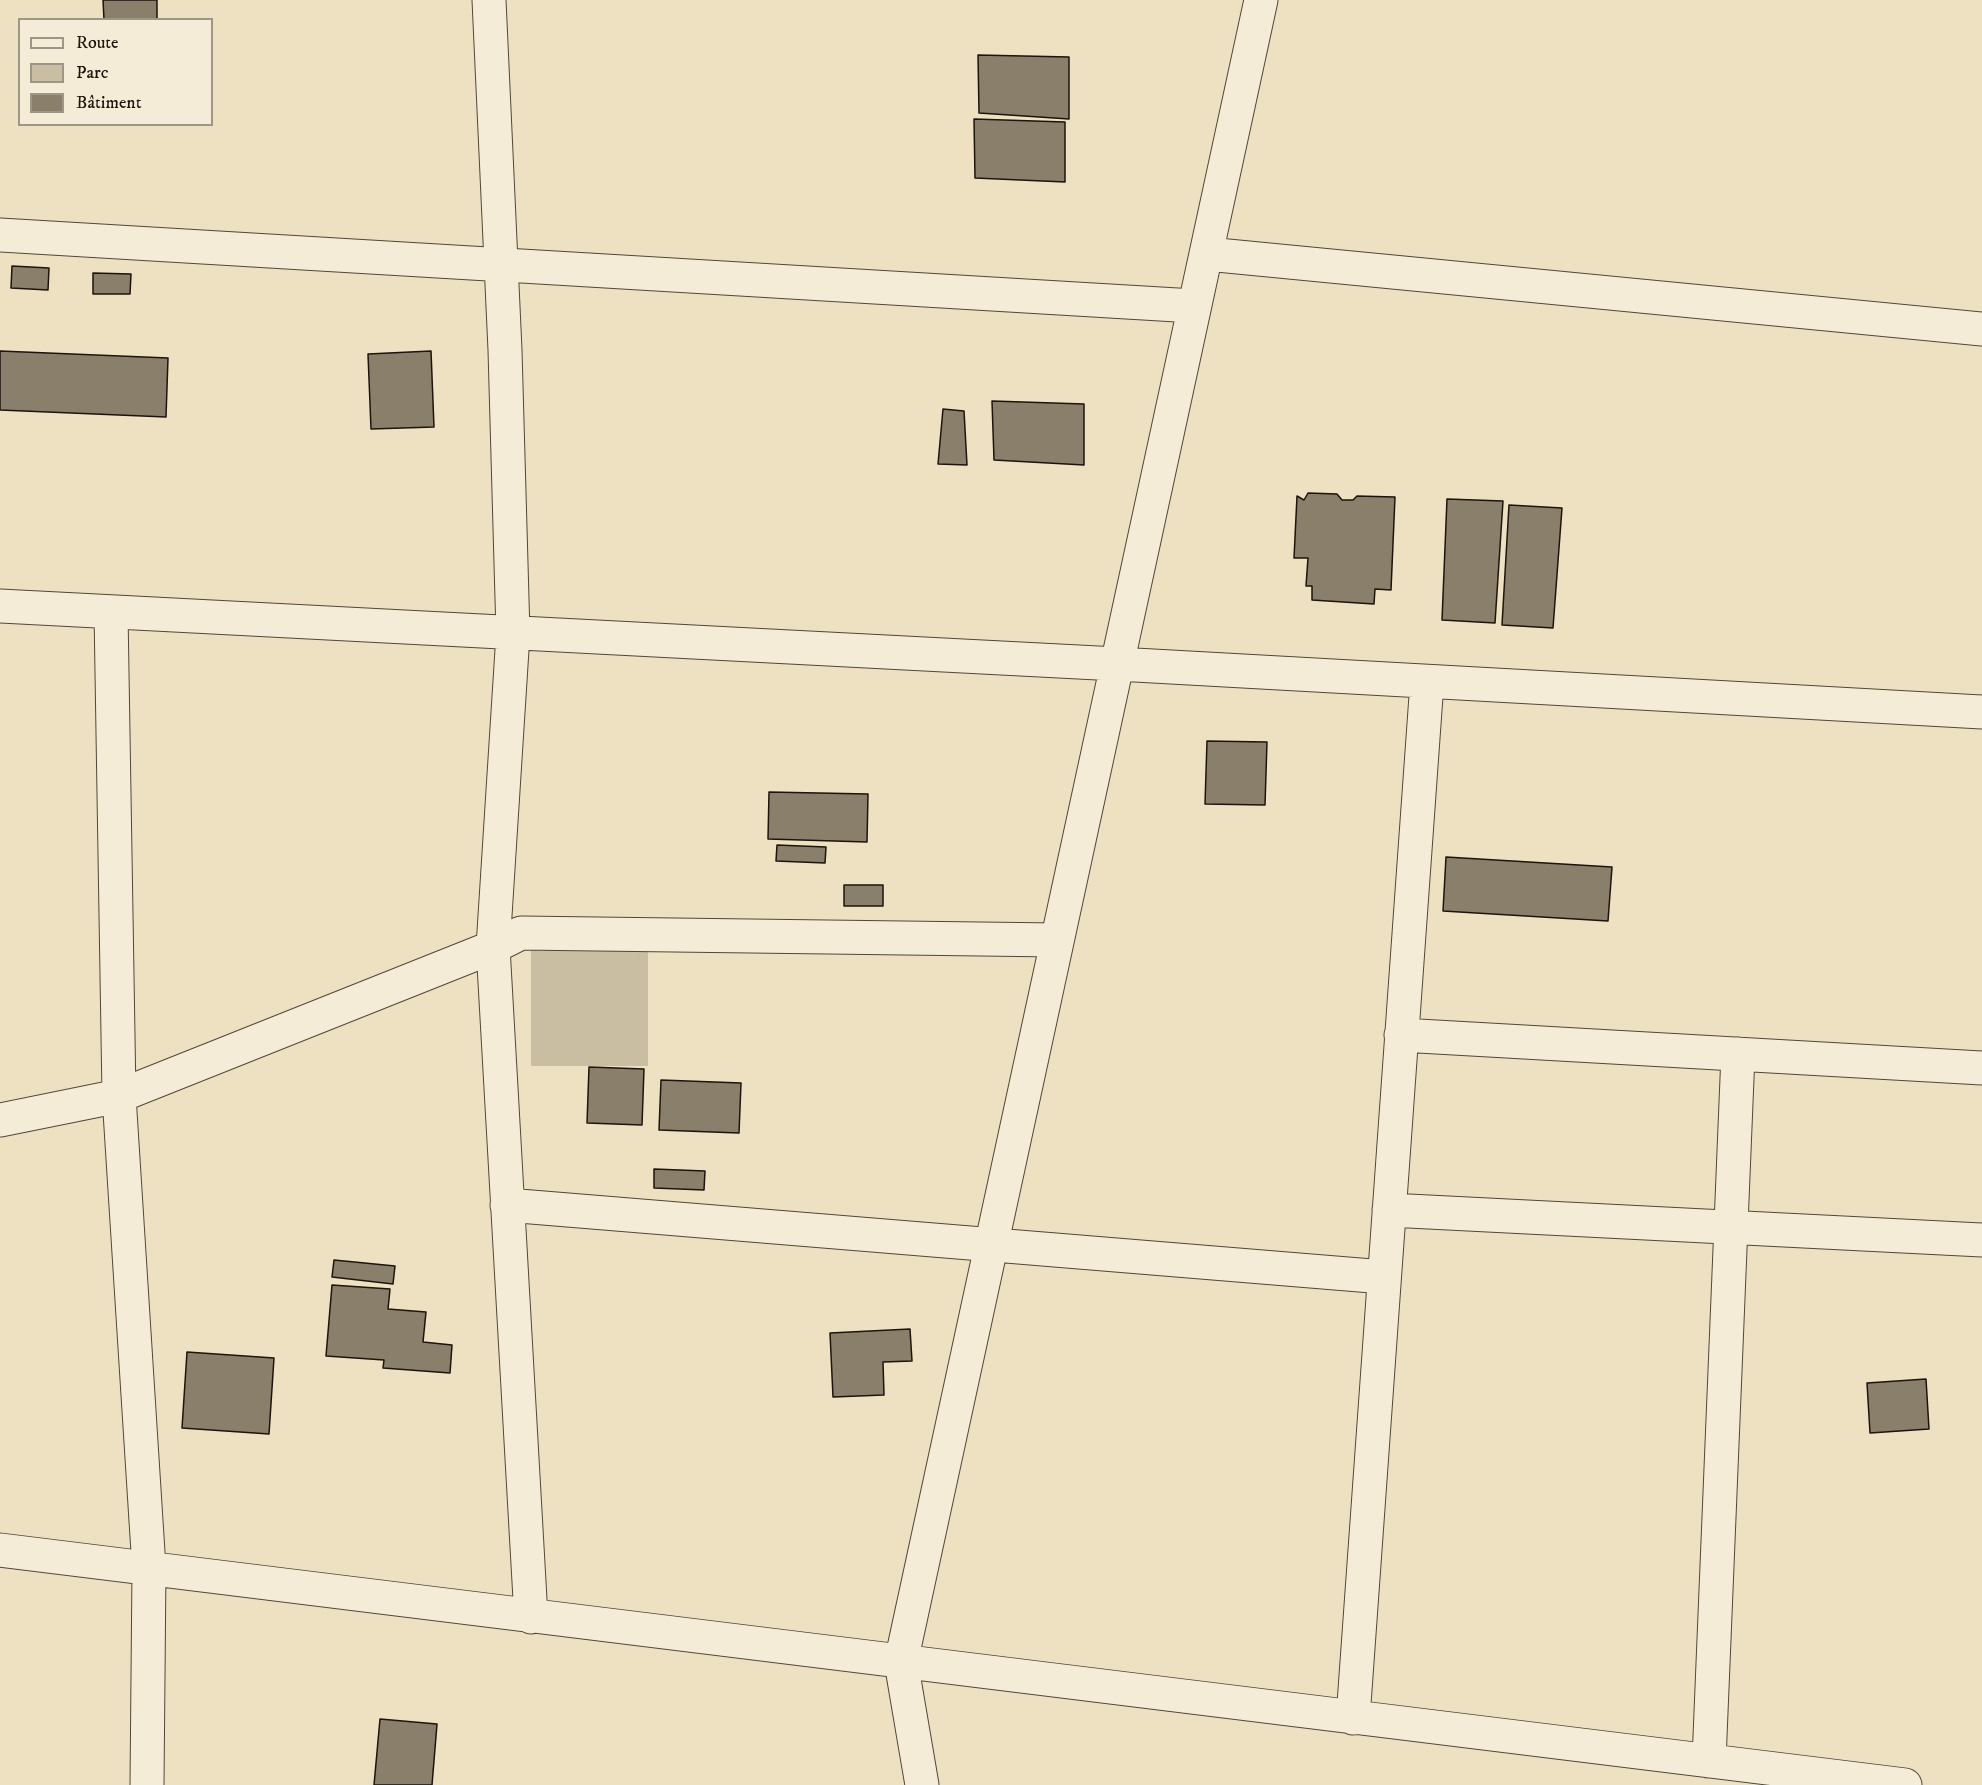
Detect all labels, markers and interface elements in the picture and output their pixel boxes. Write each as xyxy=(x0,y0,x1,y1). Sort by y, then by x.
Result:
legend xyxy=(18,18,213,126)
text: Route xyxy=(76,32,119,54)
text: Parc xyxy=(76,62,108,84)
text: Bâtiment xyxy=(76,92,141,114)

